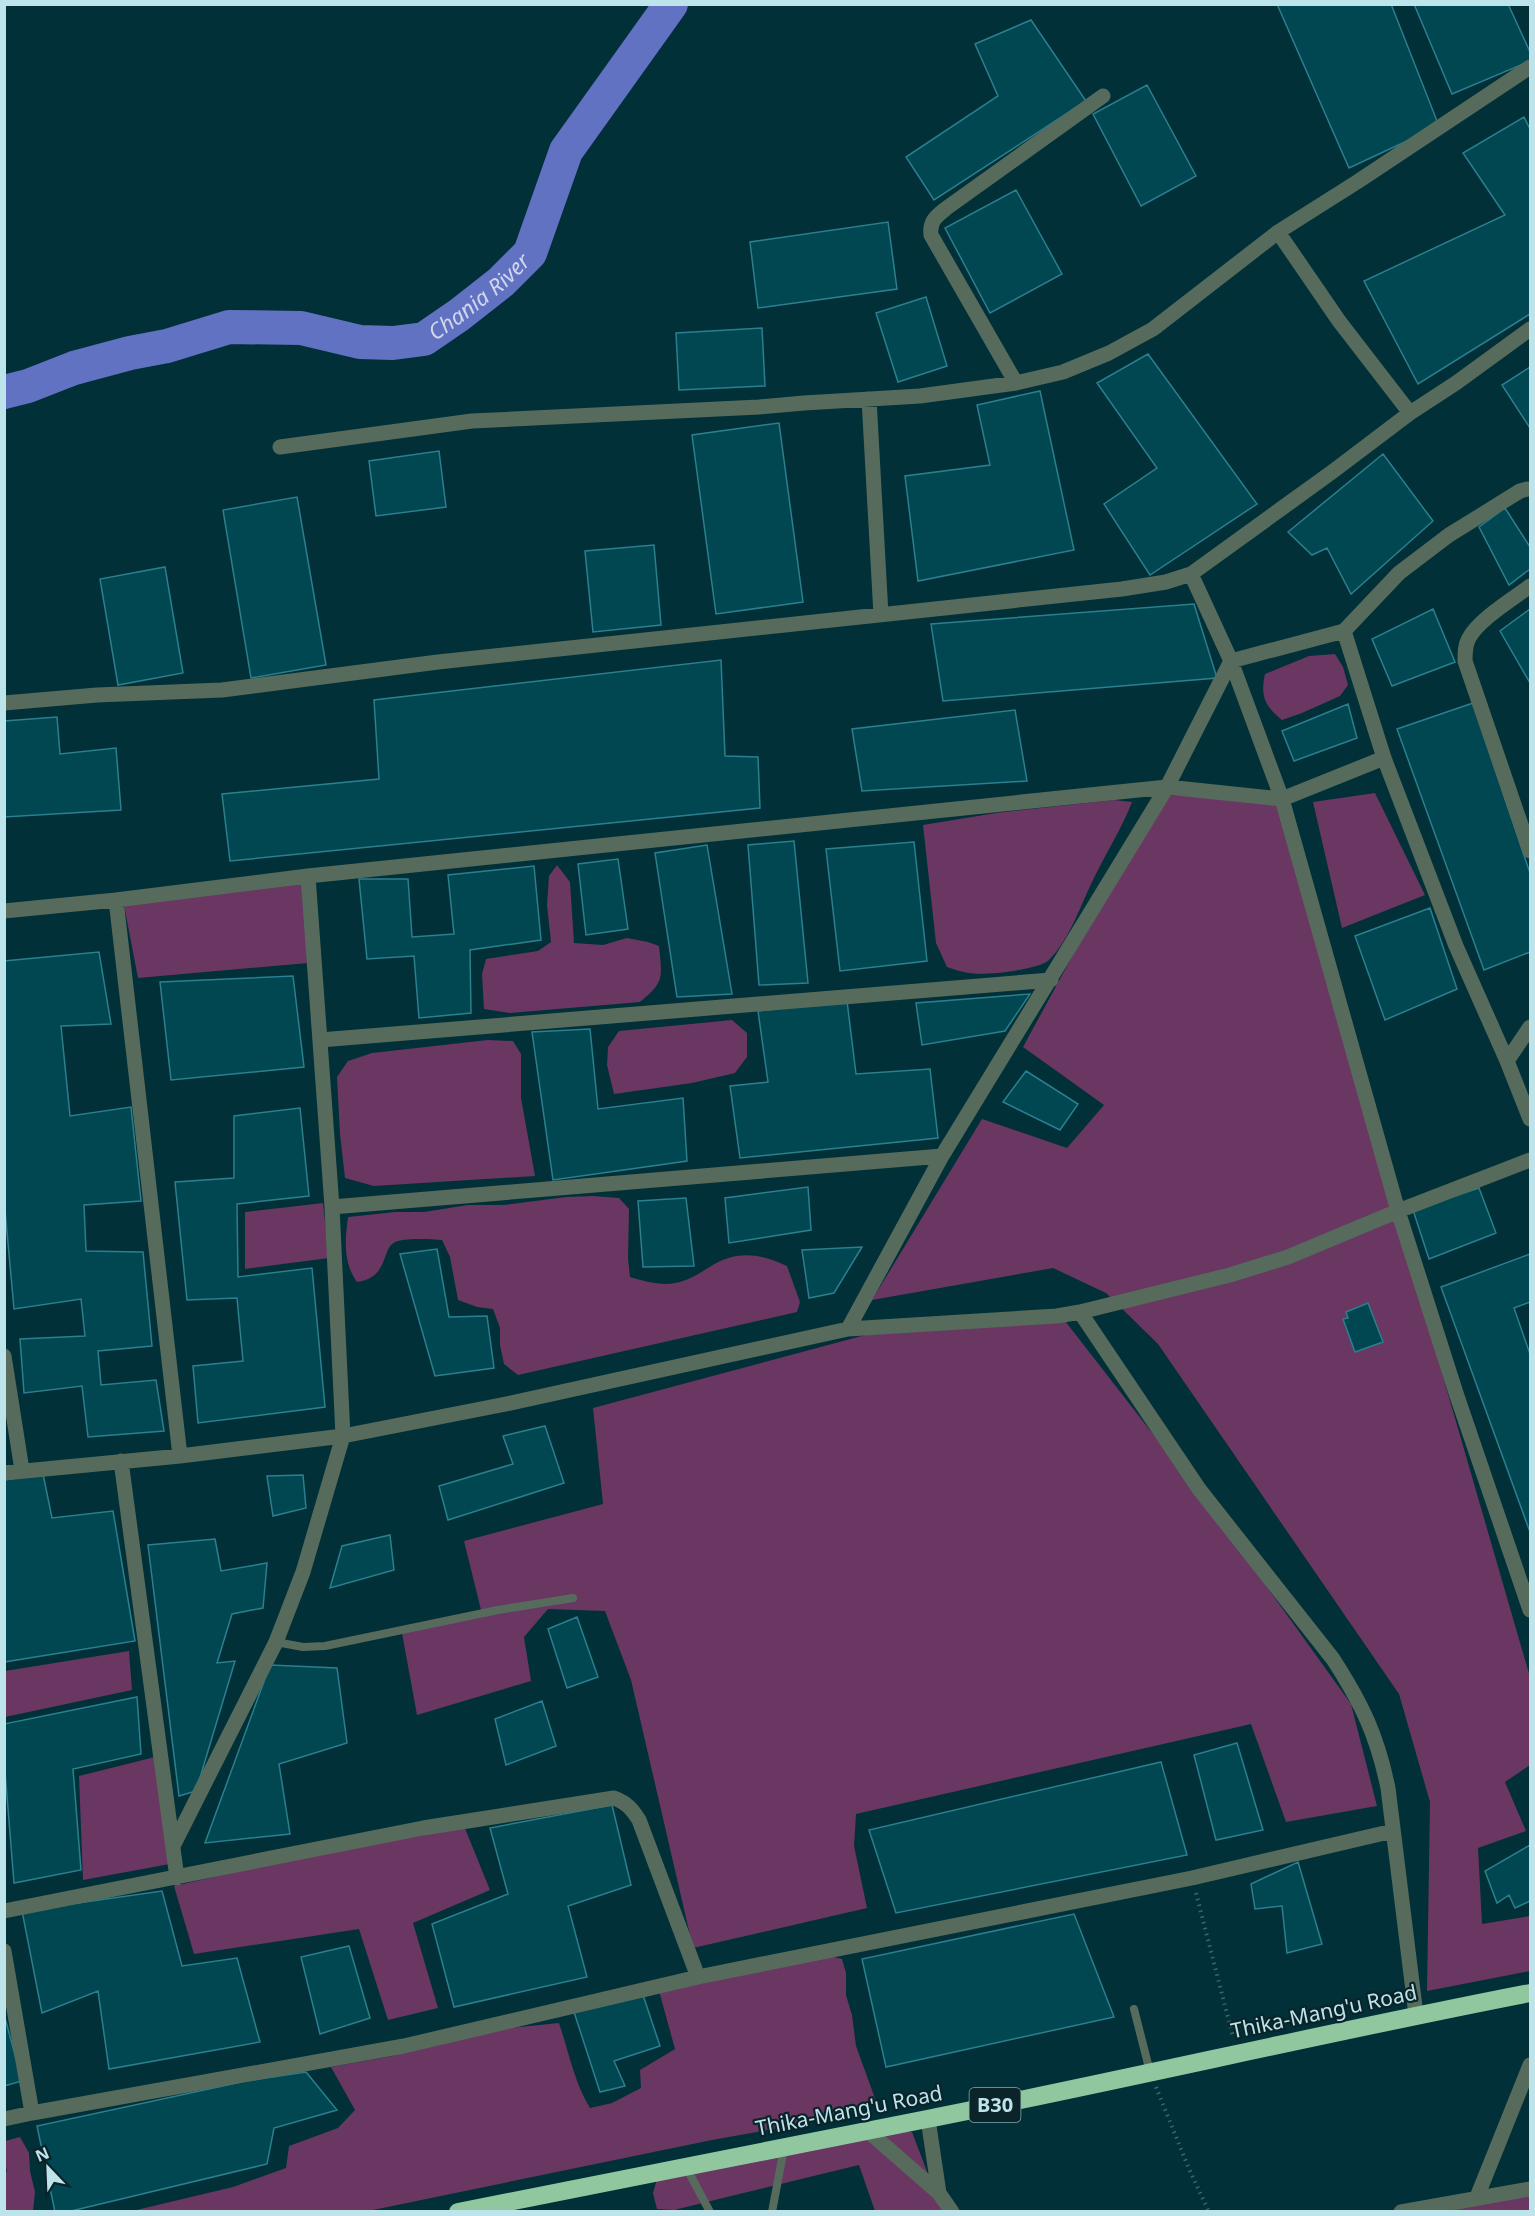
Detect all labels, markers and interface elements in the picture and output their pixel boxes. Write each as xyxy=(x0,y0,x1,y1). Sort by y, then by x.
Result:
water label: Chania River xyxy=(421,245,537,346)
street label: Thika-Mang'u Road xyxy=(1228,1978,1419,2044)
street label: Thika-Mang'u Road xyxy=(753,2078,945,2142)
road number: B30 xyxy=(970,2088,1020,2122)
north arrow xyxy=(18,2138,78,2198)
text: N xyxy=(32,2142,52,2167)

